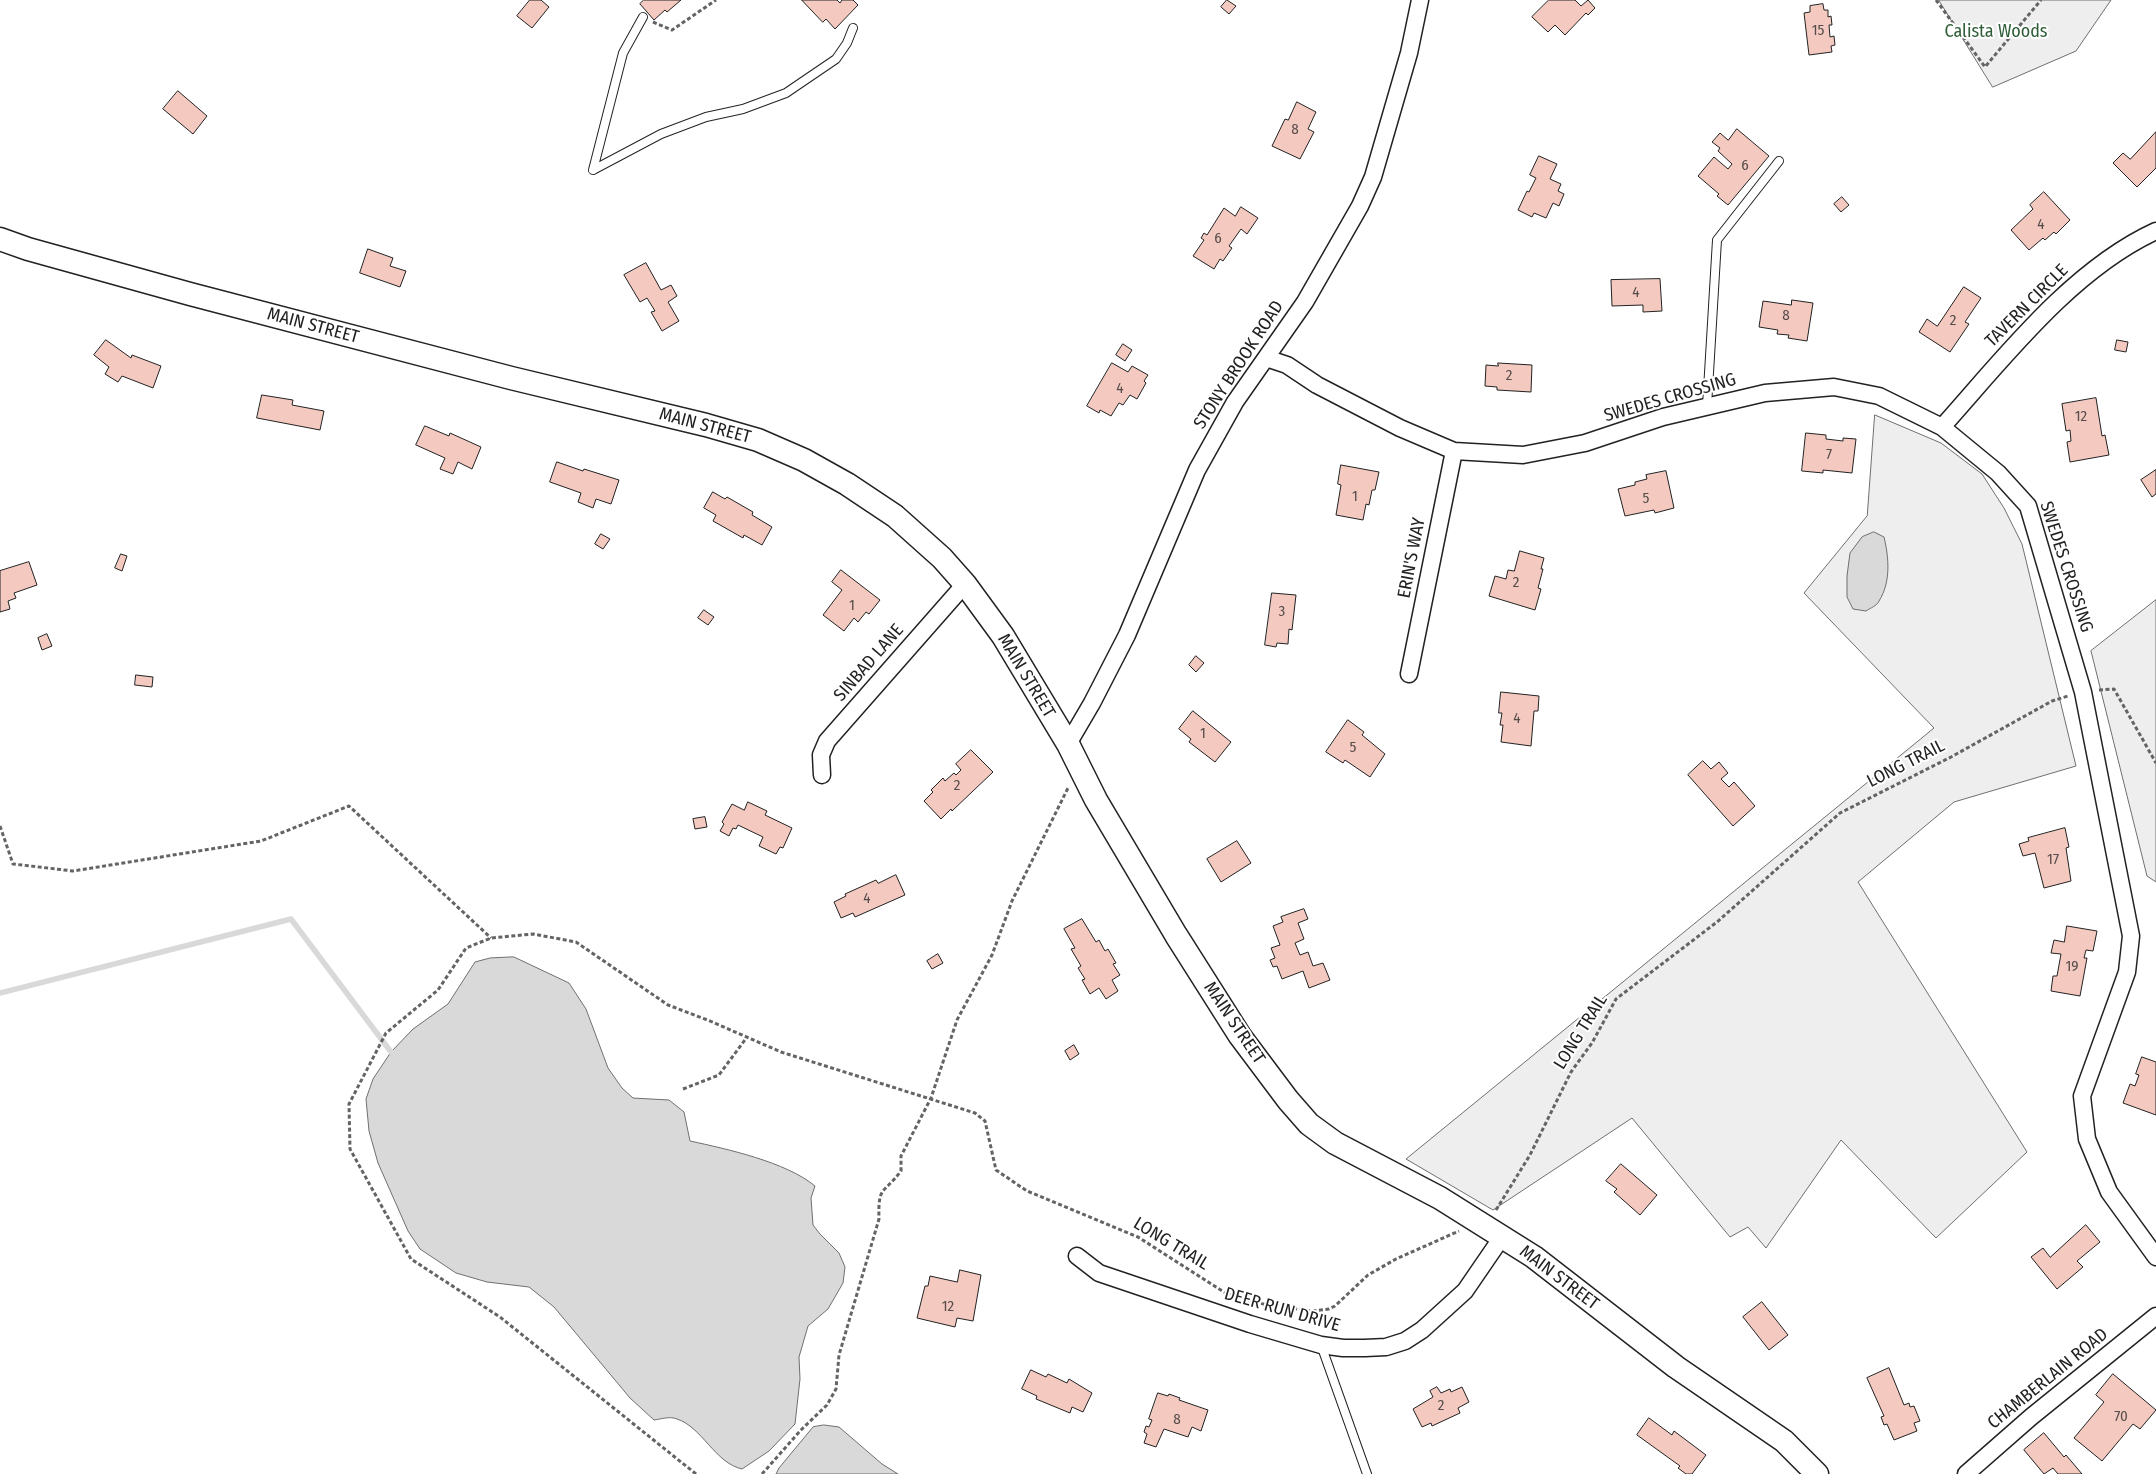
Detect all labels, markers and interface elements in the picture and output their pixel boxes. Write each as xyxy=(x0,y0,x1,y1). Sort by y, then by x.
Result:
park label: Calista Woods xyxy=(1945,21,2047,43)
house number: 15 xyxy=(1812,22,1824,40)
house number: 8 xyxy=(1291,121,1299,139)
house number: 6 xyxy=(1741,157,1749,175)
house number: 4 xyxy=(2037,216,2045,234)
house number: 6 xyxy=(1214,230,1222,248)
street label: TAVERN CIRCLE xyxy=(1981,260,2073,352)
house number: 4 xyxy=(1632,284,1640,302)
street label: STONY BROOK ROAD xyxy=(1190,297,1288,433)
street label: MAIN STREET xyxy=(265,303,361,349)
house number: 8 xyxy=(1782,307,1790,325)
house number: 2 xyxy=(1950,312,1956,330)
house number: 2 xyxy=(1506,367,1512,385)
street label: SWEDES CROSSING xyxy=(1602,369,1738,427)
house number: 4 xyxy=(1116,380,1124,398)
street label: MAIN STREET xyxy=(657,403,753,449)
house number: 12 xyxy=(2075,408,2087,426)
house number: 7 xyxy=(1826,446,1832,464)
house number: 1 xyxy=(1352,488,1358,506)
house number: 5 xyxy=(1643,490,1649,508)
street label: SWEDES CROSSING xyxy=(2035,499,2097,635)
street label: ERIN'S WAY xyxy=(1394,516,1430,600)
house number: 2 xyxy=(1513,574,1519,592)
house number: 1 xyxy=(849,597,855,615)
house number: 3 xyxy=(1279,603,1285,621)
street label: SINBAD LANE xyxy=(830,620,908,706)
street label: MAIN STREET xyxy=(993,630,1059,722)
house number: 4 xyxy=(1513,710,1521,728)
house number: 1 xyxy=(1200,725,1206,743)
street label: LONG TRAIL xyxy=(1864,735,1948,793)
house number: 5 xyxy=(1350,739,1356,757)
house number: 2 xyxy=(954,777,960,795)
house number: 17 xyxy=(2047,851,2059,869)
house number: 4 xyxy=(863,890,871,908)
house number: 19 xyxy=(2065,958,2079,976)
street label: MAIN STREET xyxy=(1199,978,1269,1068)
street label: LONG TRAIL xyxy=(1550,991,1612,1073)
street label: LONG TRAIL xyxy=(1129,1213,1213,1275)
street label: MAIN STREET xyxy=(1515,1241,1603,1315)
street label: DEER RUN DRIVE xyxy=(1222,1283,1342,1337)
house number: 12 xyxy=(942,1298,954,1316)
street label: CHAMBERLAIN ROAD xyxy=(1984,1324,2112,1434)
house number: 2 xyxy=(1438,1397,1444,1415)
house number: 70 xyxy=(2114,1408,2128,1426)
house number: 8 xyxy=(1173,1411,1181,1429)

